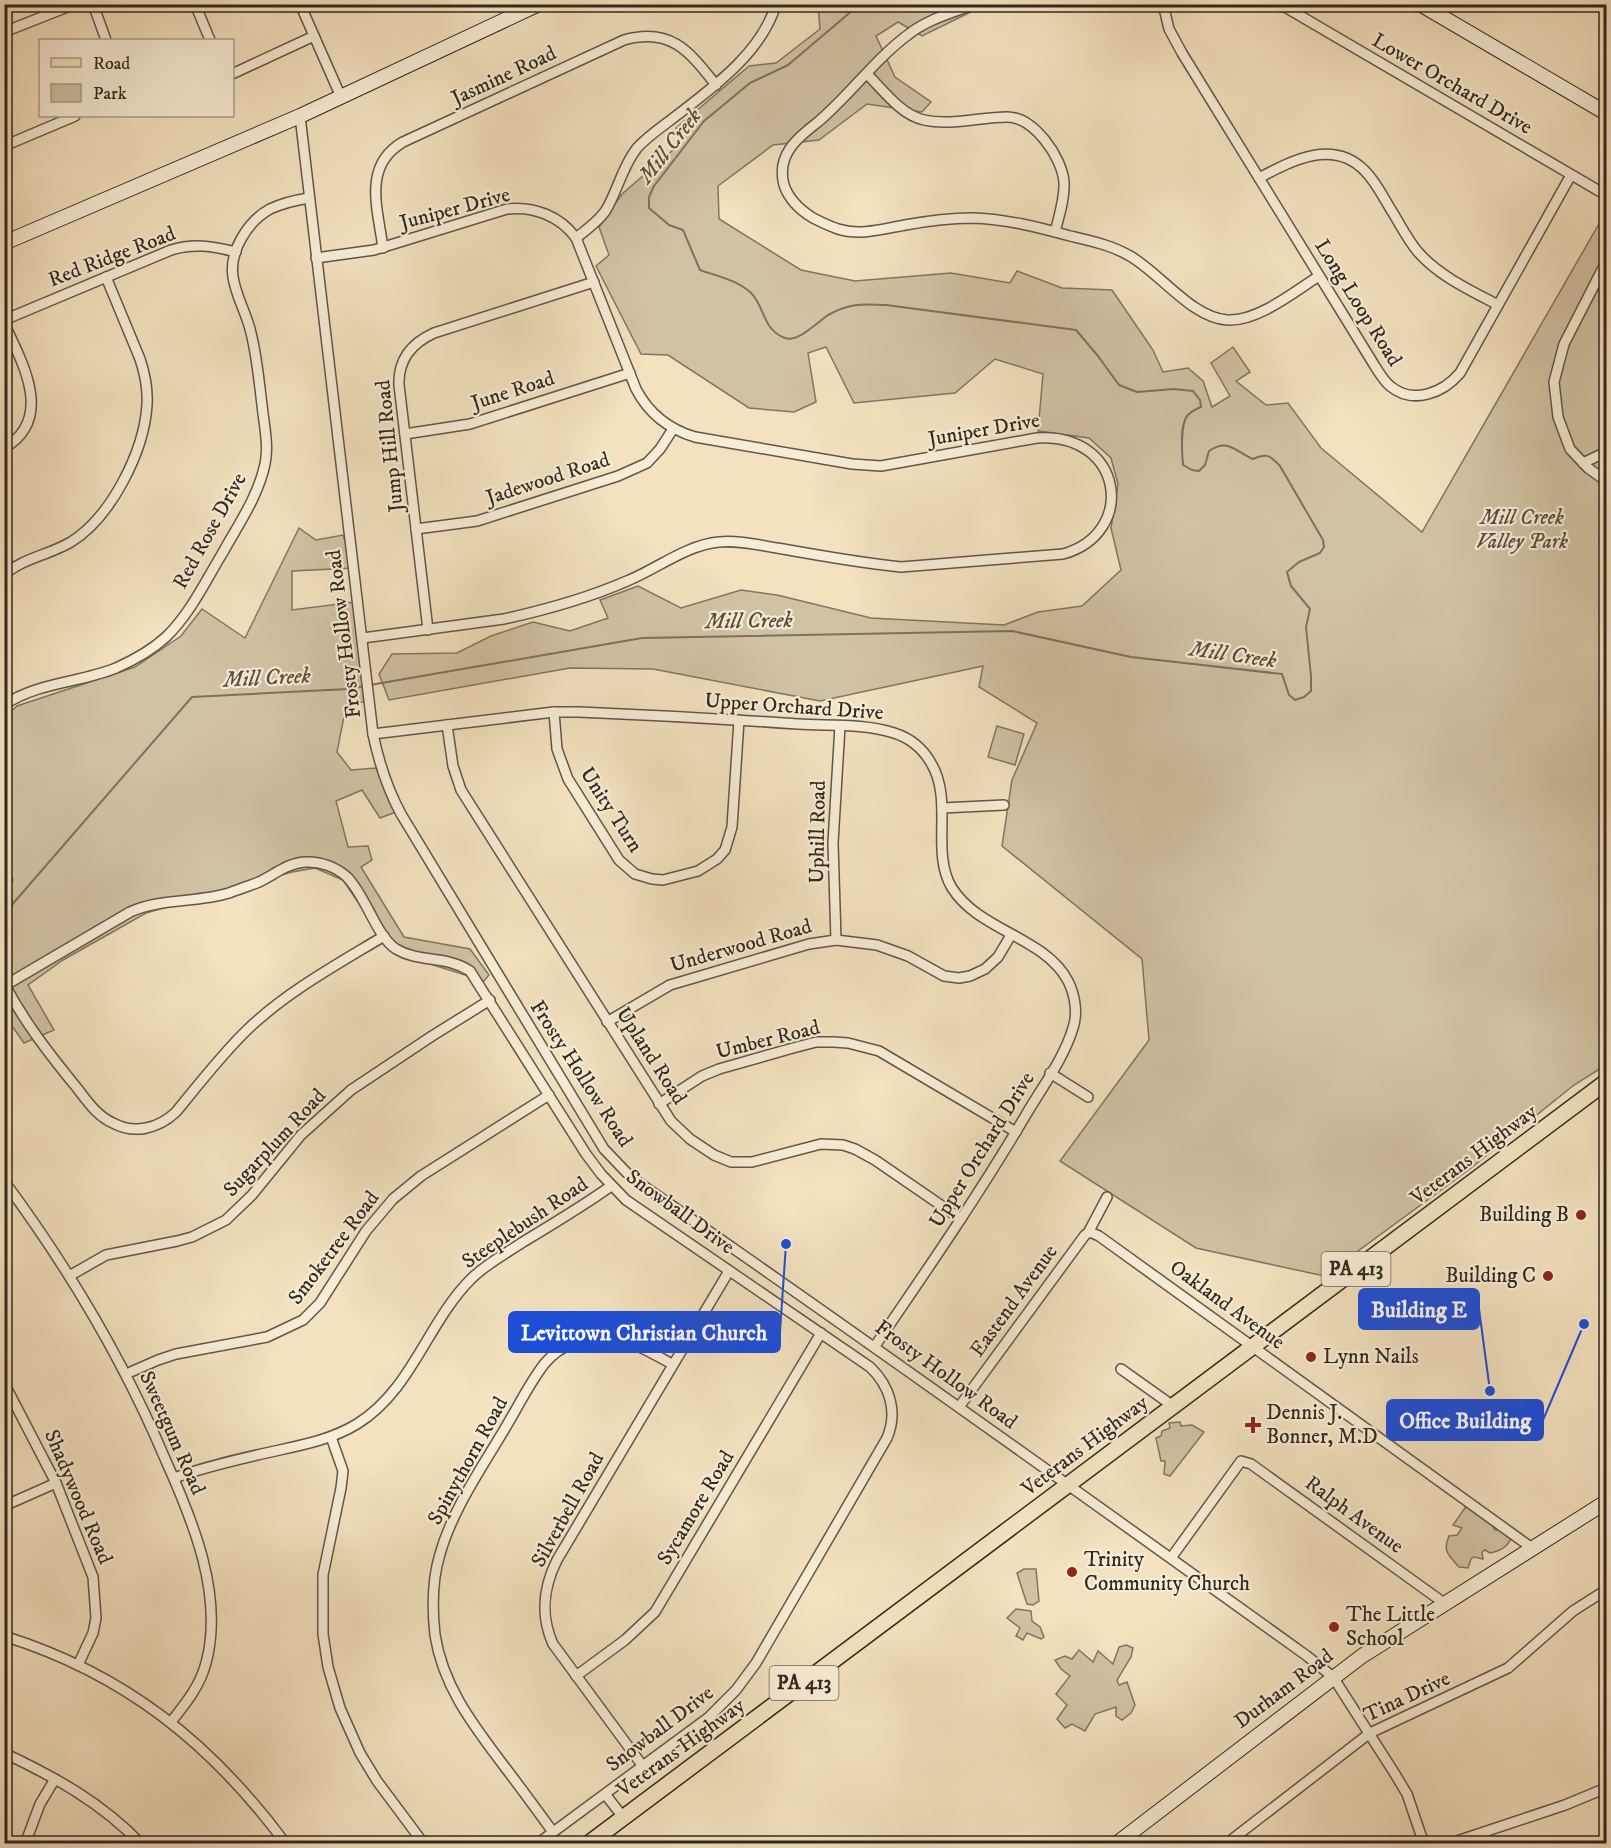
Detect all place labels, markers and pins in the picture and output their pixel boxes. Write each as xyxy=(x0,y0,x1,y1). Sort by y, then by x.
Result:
place label: Building B xyxy=(1479,1202,1569,1228)
marker: Building B xyxy=(1574,1208,1588,1222)
place label: Building C xyxy=(1445,1263,1536,1289)
marker: Building C xyxy=(1541,1269,1555,1283)
callout: Building E xyxy=(1359,1289,1479,1329)
callout: Levittown Christian Church xyxy=(509,1312,780,1352)
place label: Lynn Nails xyxy=(1323,1344,1419,1370)
marker: Lynn Nails xyxy=(1304,1350,1318,1364)
place label: Dennis J. Bonner, M.D xyxy=(1266,1400,1378,1450)
callout: Office Building xyxy=(1387,1400,1543,1440)
marker: Dennis J. Bonner, M.D xyxy=(1244,1416,1262,1434)
place label: Trinity Community Church xyxy=(1084,1547,1250,1597)
marker: Trinity Community Church xyxy=(1065,1565,1079,1579)
place label: The Little School xyxy=(1346,1602,1435,1652)
marker: The Little School xyxy=(1327,1620,1341,1634)

